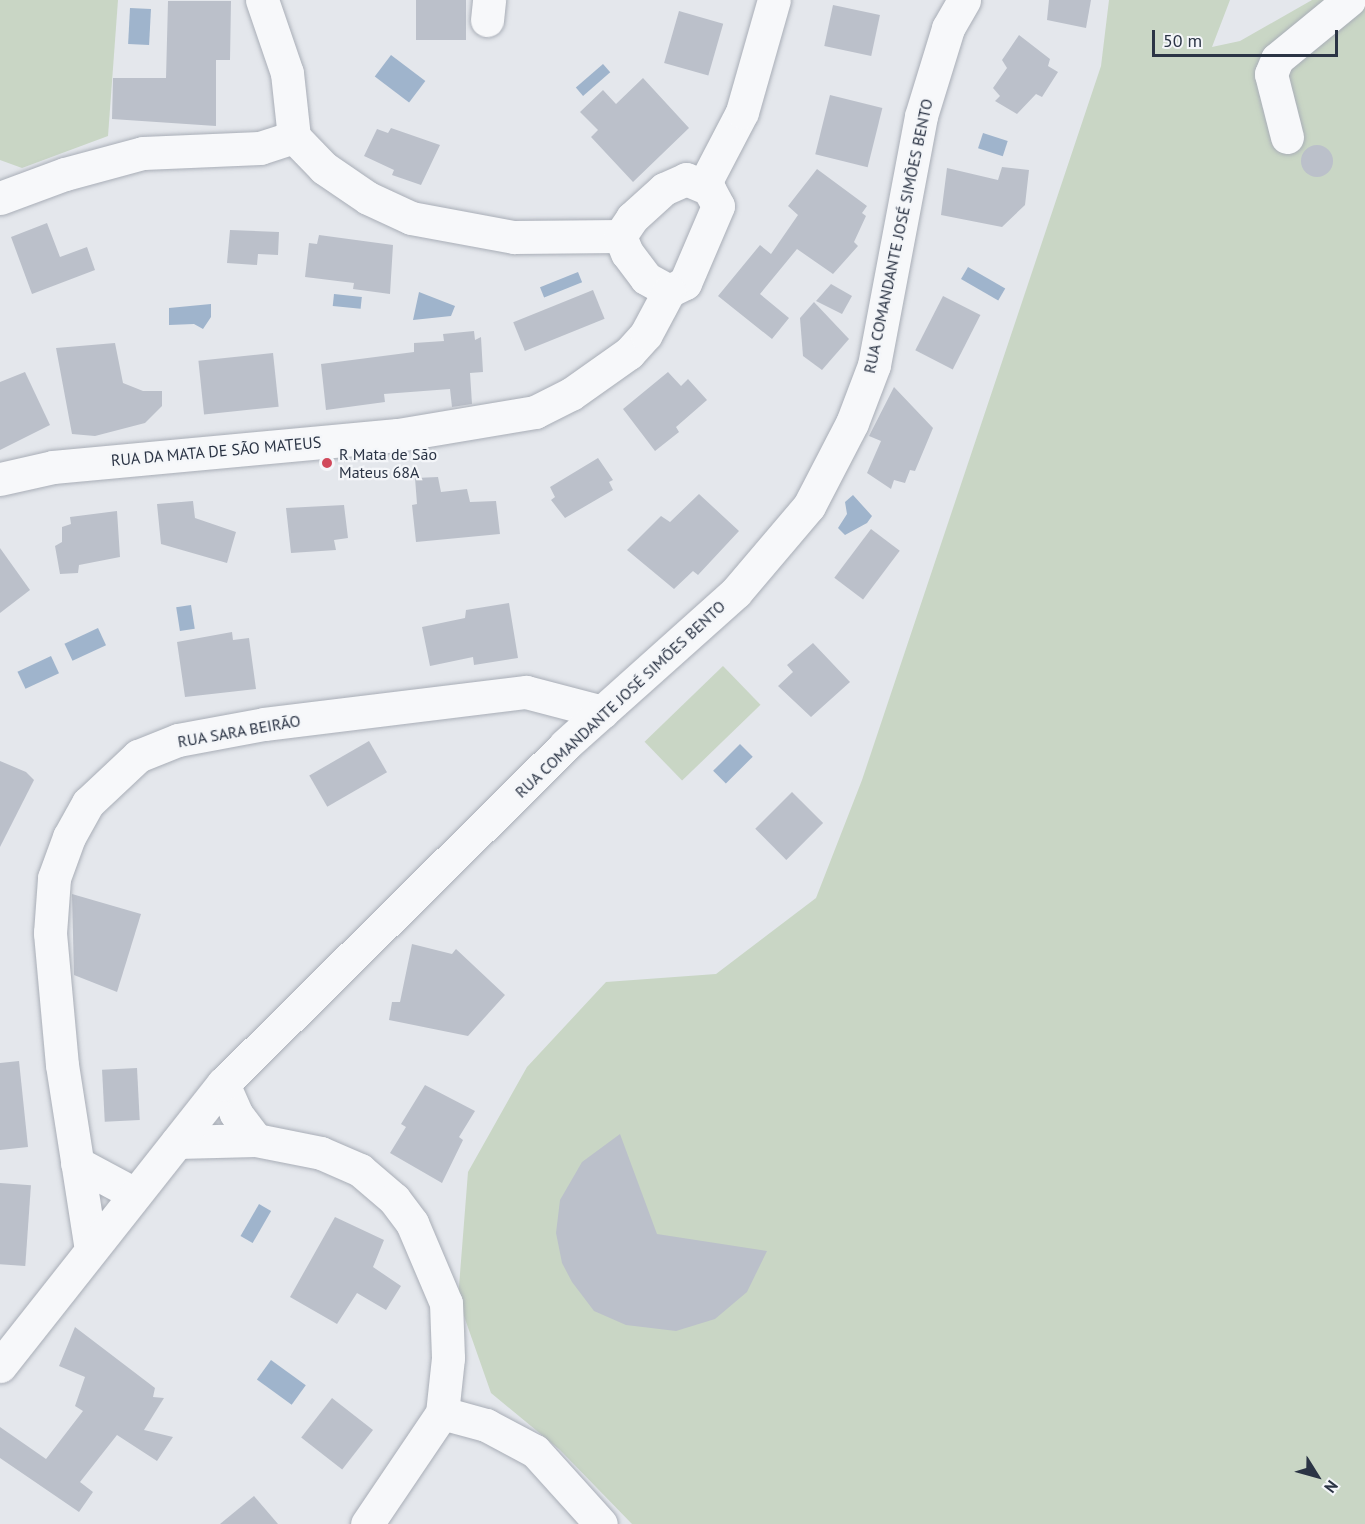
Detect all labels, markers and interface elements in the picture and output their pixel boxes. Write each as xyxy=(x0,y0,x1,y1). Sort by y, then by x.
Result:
scale bar xyxy=(1155,18,1341,56)
text: 50 m xyxy=(1163,29,1202,52)
street label: RUA COMANDANTE JOSÉ SIMÕES BENTO xyxy=(859,97,937,375)
street label: RUA DA MATA DE SÃO MATEUS xyxy=(109,432,323,470)
place label: R Mata de São Mateus 68A xyxy=(339,444,437,482)
marker: R Mata de São Mateus 68A xyxy=(320,456,334,470)
street label: RUA COMANDANTE JOSÉ SIMÕES BENTO xyxy=(511,596,729,802)
street label: RUA SARA BEIRÃO xyxy=(175,711,303,751)
north arrow xyxy=(1287,1446,1347,1506)
text: N xyxy=(1320,1477,1343,1497)

